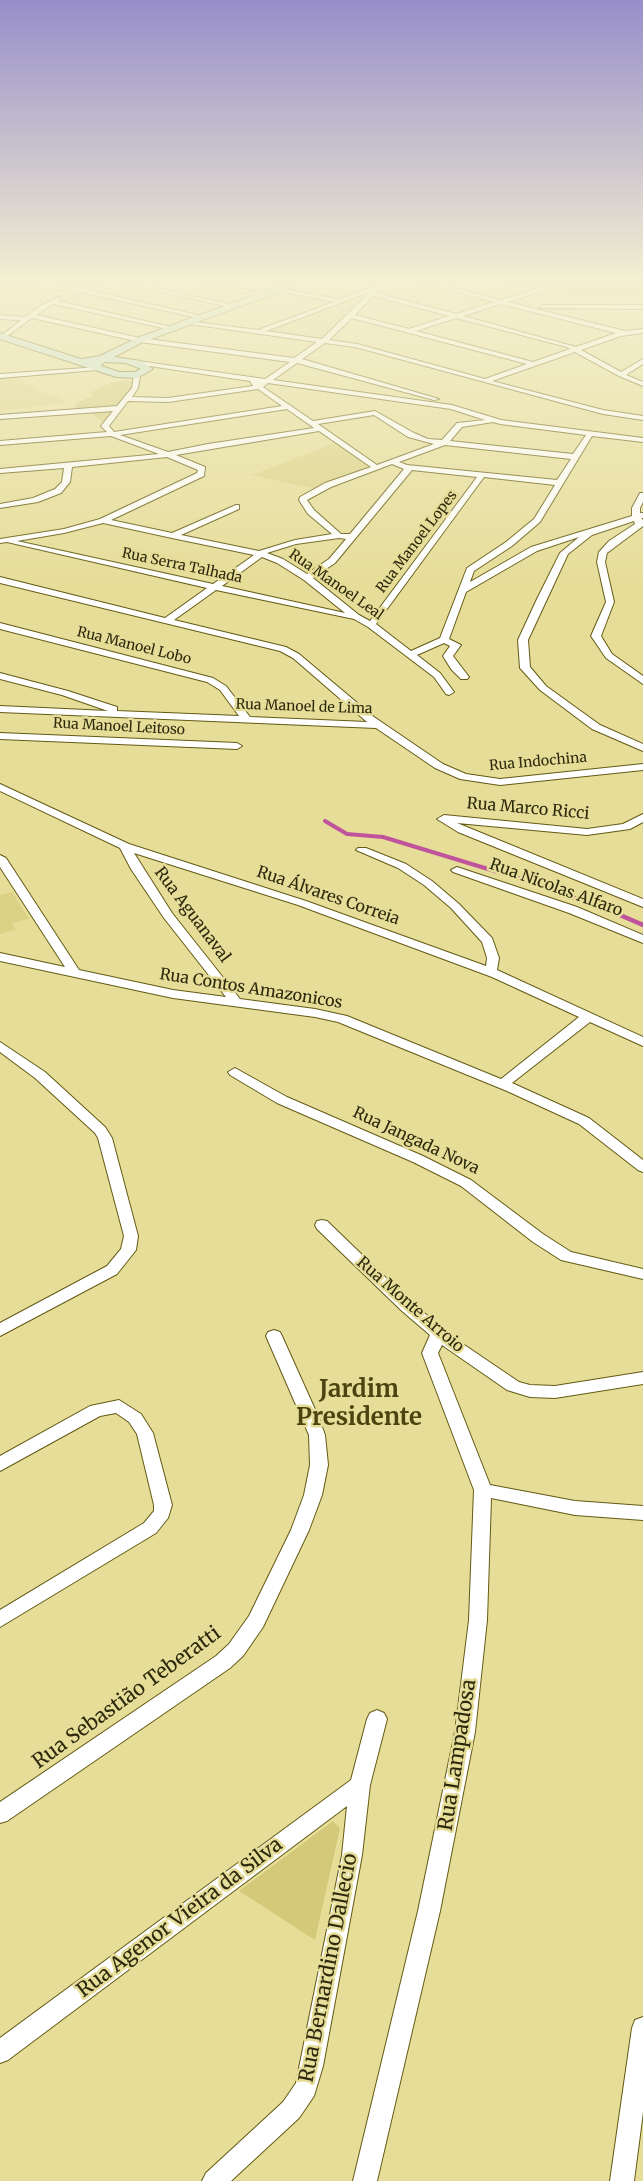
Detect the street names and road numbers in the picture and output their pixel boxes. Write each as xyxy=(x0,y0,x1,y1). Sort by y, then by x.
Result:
street label: Rua Manoel Lopes xyxy=(373,488,461,596)
street label: Rua Serra Talhada xyxy=(120,545,244,587)
street label: Rua Manoel Leal xyxy=(286,546,386,624)
street label: Rua Manoel Lobo xyxy=(75,624,193,668)
street label: Rua Manoel de Lima xyxy=(235,696,373,718)
street label: Rua Manoel Leitoso xyxy=(53,715,185,739)
street label: Rua Indochina xyxy=(488,749,588,775)
street label: Rua Marco Ricci xyxy=(466,794,590,824)
street label: Rua Nicolas Alfaro xyxy=(487,855,625,921)
street label: Rua Álvares Correia xyxy=(254,863,402,929)
street label: Rua Aguanaval xyxy=(150,864,234,966)
street label: Rua Contos Amazonicos xyxy=(158,965,344,1013)
street label: Rua Jangada Nova xyxy=(350,1103,482,1179)
street label: Rua Monte Arroio xyxy=(352,1253,468,1357)
street label: Rua Sebastião Teberatti xyxy=(28,1622,226,1774)
street label: Rua Lampadosa xyxy=(434,1678,482,1832)
street label: Rua Agenor Vieira da Silva xyxy=(73,1833,287,2003)
street label: Rua Bernardino Dallecio xyxy=(295,1851,363,2085)

